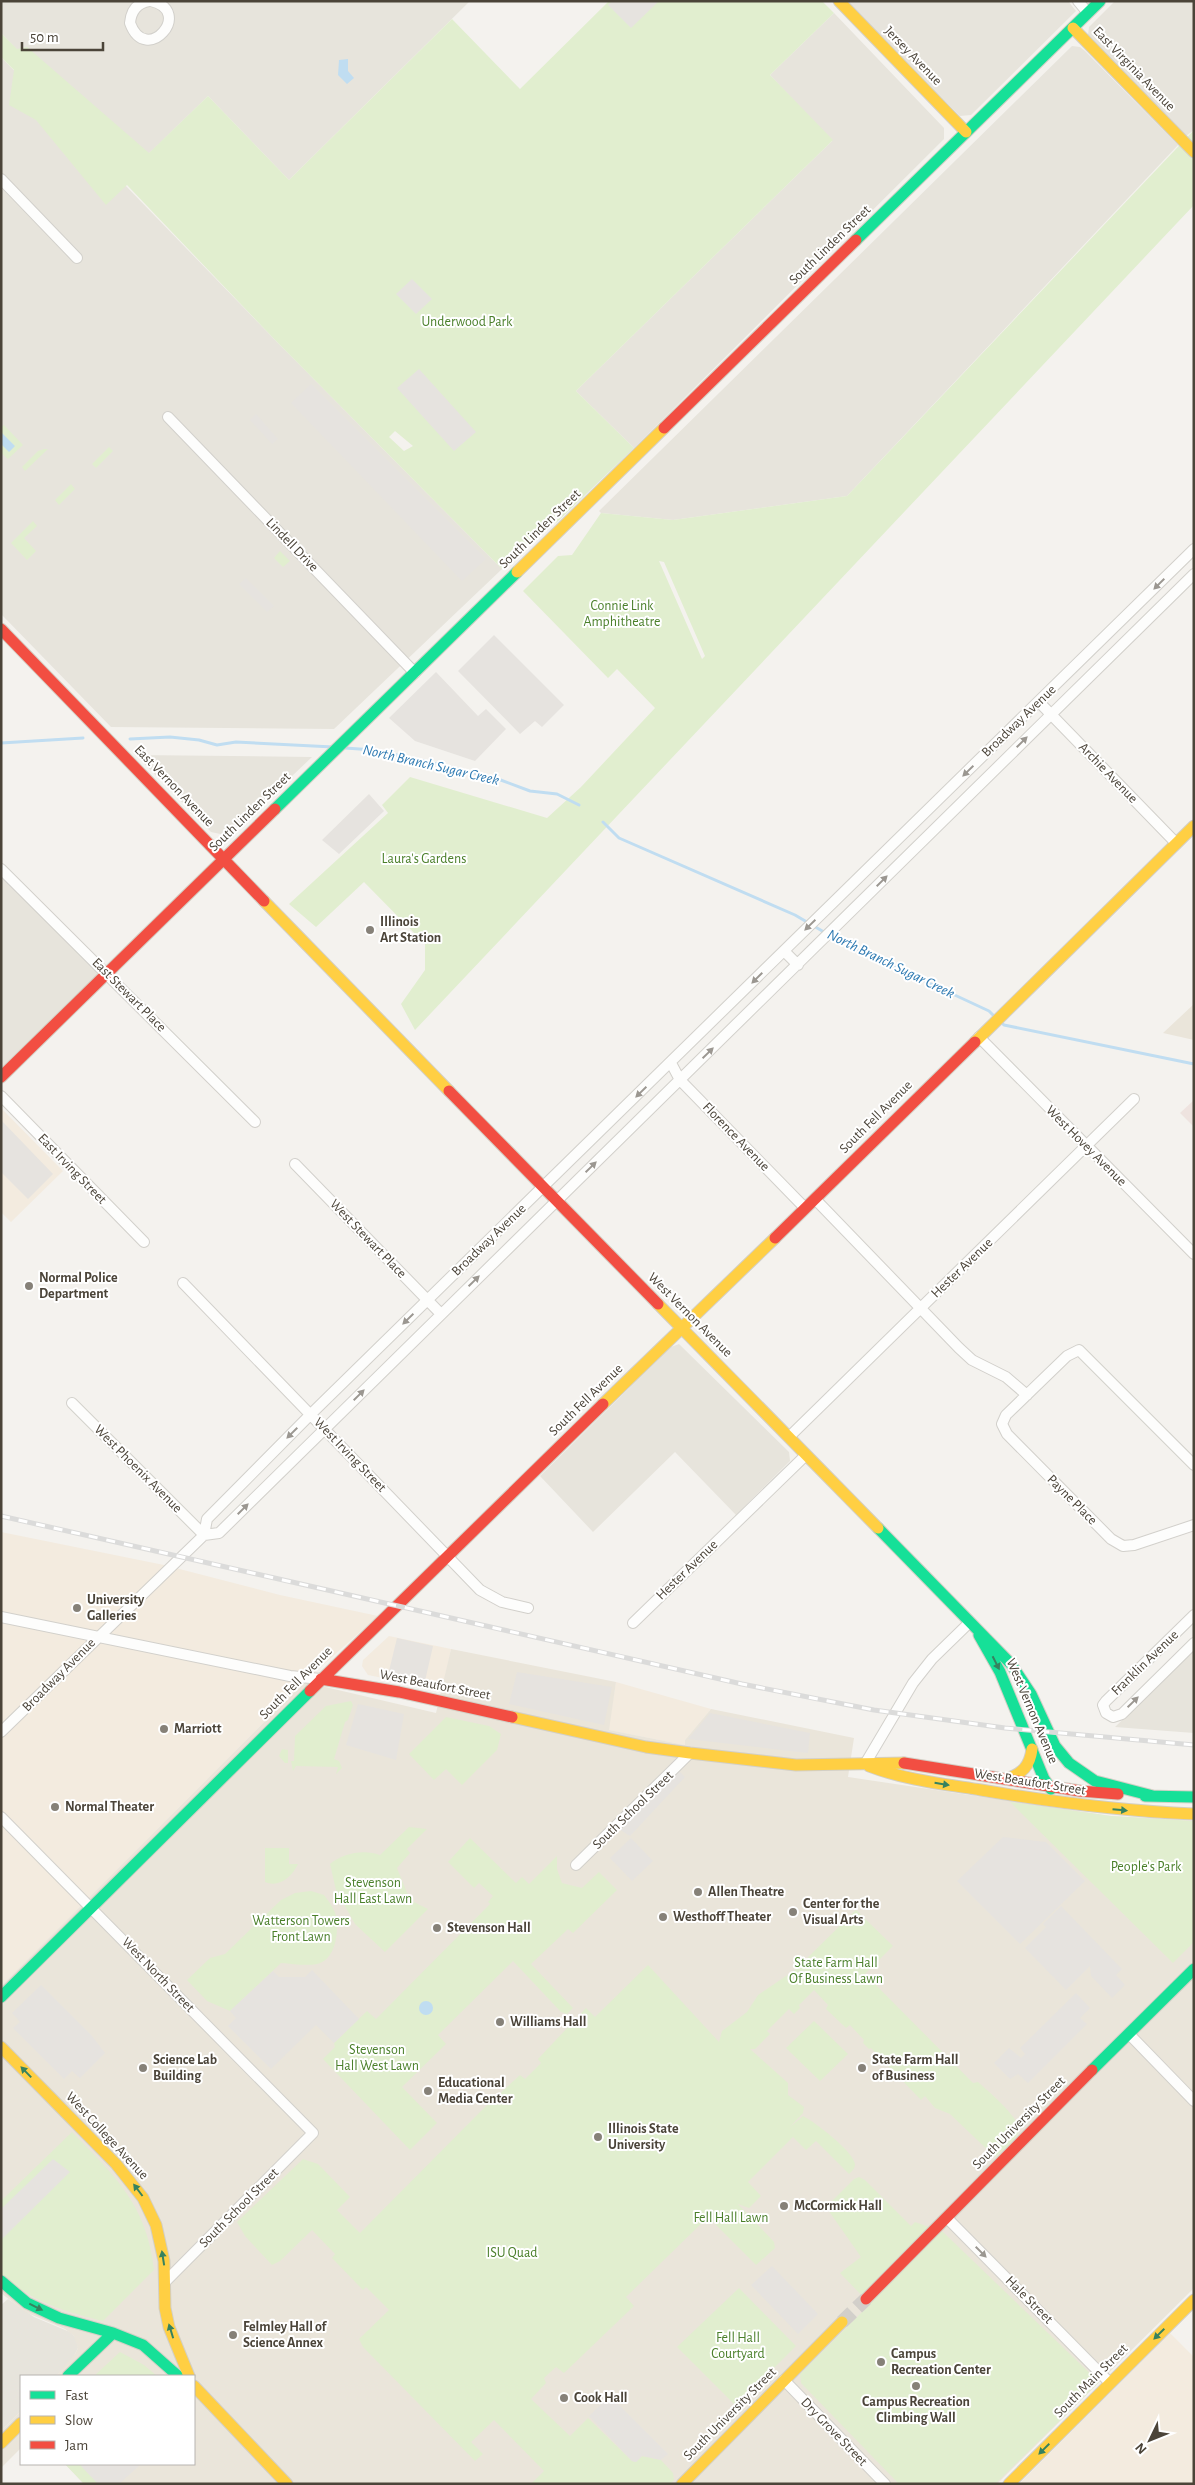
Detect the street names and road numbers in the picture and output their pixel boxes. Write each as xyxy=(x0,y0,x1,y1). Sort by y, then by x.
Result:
street label: Jersey Avenue xyxy=(882,24,944,88)
street label: East Virginia Avenue xyxy=(1090,24,1178,114)
street label: South Linden Street xyxy=(787,202,874,287)
street label: South Linden Street xyxy=(497,486,584,571)
street label: Lindell Drive xyxy=(263,516,321,574)
street label: Broadway Avenue xyxy=(979,682,1059,760)
street label: Archie Avenue xyxy=(1076,740,1140,806)
street label: East Vernon Avenue xyxy=(132,742,216,830)
street label: South Linden Street xyxy=(207,769,294,854)
street label: East Stewart Place xyxy=(89,955,169,1035)
street label: South Fell Avenue xyxy=(837,1078,915,1156)
street label: Florence Avenue xyxy=(700,1100,772,1174)
street label: West Hovey Avenue xyxy=(1043,1103,1129,1189)
street label: East Irving Street xyxy=(35,1131,109,1207)
street label: West Stewart Place xyxy=(327,1197,409,1281)
street label: Broadway Avenue xyxy=(449,1201,529,1279)
street label: Hester Avenue xyxy=(929,1235,995,1301)
street label: West Vernon Avenue xyxy=(645,1270,735,1360)
street label: South Fell Avenue xyxy=(546,1361,626,1439)
street label: West Irving Street xyxy=(311,1415,389,1495)
street label: West Phoenix Avenue xyxy=(91,1422,185,1516)
street label: Payne Place xyxy=(1044,1472,1100,1528)
street label: Hester Avenue xyxy=(654,1537,720,1603)
street label: Franklin Avenue xyxy=(1109,1628,1181,1698)
street label: Broadway Avenue xyxy=(20,1636,98,1714)
street label: South Fell Avenue xyxy=(257,1644,335,1722)
street label: West Vernon Avenue xyxy=(1004,1656,1060,1766)
street label: West Beaufort Street xyxy=(378,1667,492,1703)
street label: West Beaufort Street xyxy=(973,1766,1087,1798)
street label: South School Street xyxy=(590,1768,676,1852)
street label: West North Street xyxy=(119,1935,197,2015)
street label: South University Street xyxy=(970,2074,1068,2172)
street label: West College Avenue xyxy=(63,2090,151,2182)
street label: South School Street xyxy=(197,2165,282,2250)
street label: Hale Street xyxy=(1003,2274,1056,2327)
street label: South Main Street xyxy=(1052,2341,1131,2420)
street label: South University Street xyxy=(681,2365,779,2463)
street label: Dry Grove Street xyxy=(798,2395,870,2469)

